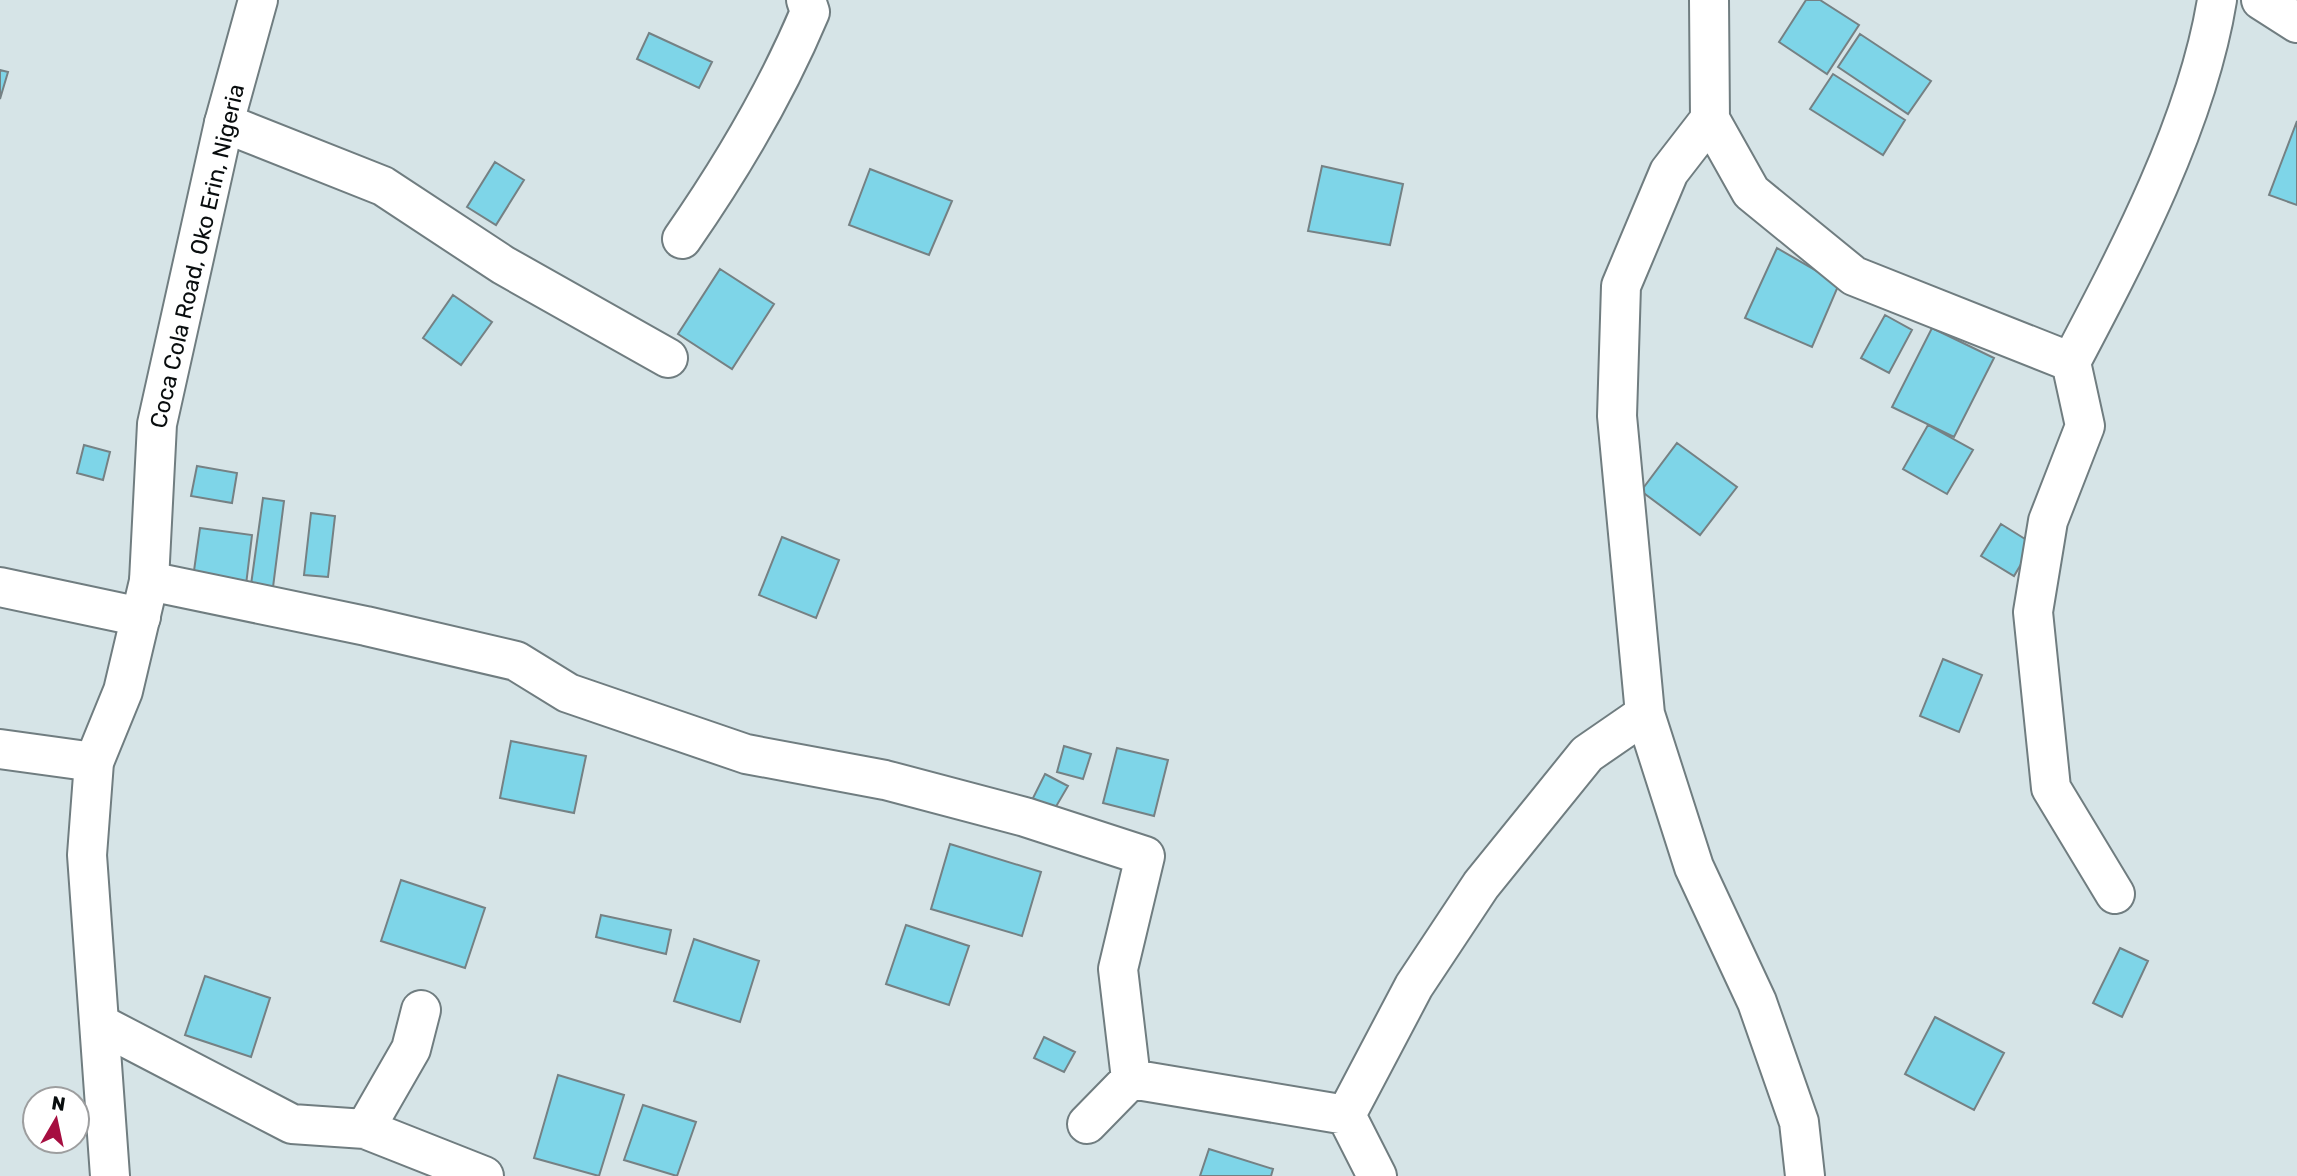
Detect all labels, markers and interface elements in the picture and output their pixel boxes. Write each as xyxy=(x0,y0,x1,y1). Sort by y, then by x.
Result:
street label: Coca Cola Road, Oko Erin, Nigeria xyxy=(144,81,250,431)
north arrow xyxy=(21,1085,91,1155)
text: N xyxy=(50,1091,67,1116)

